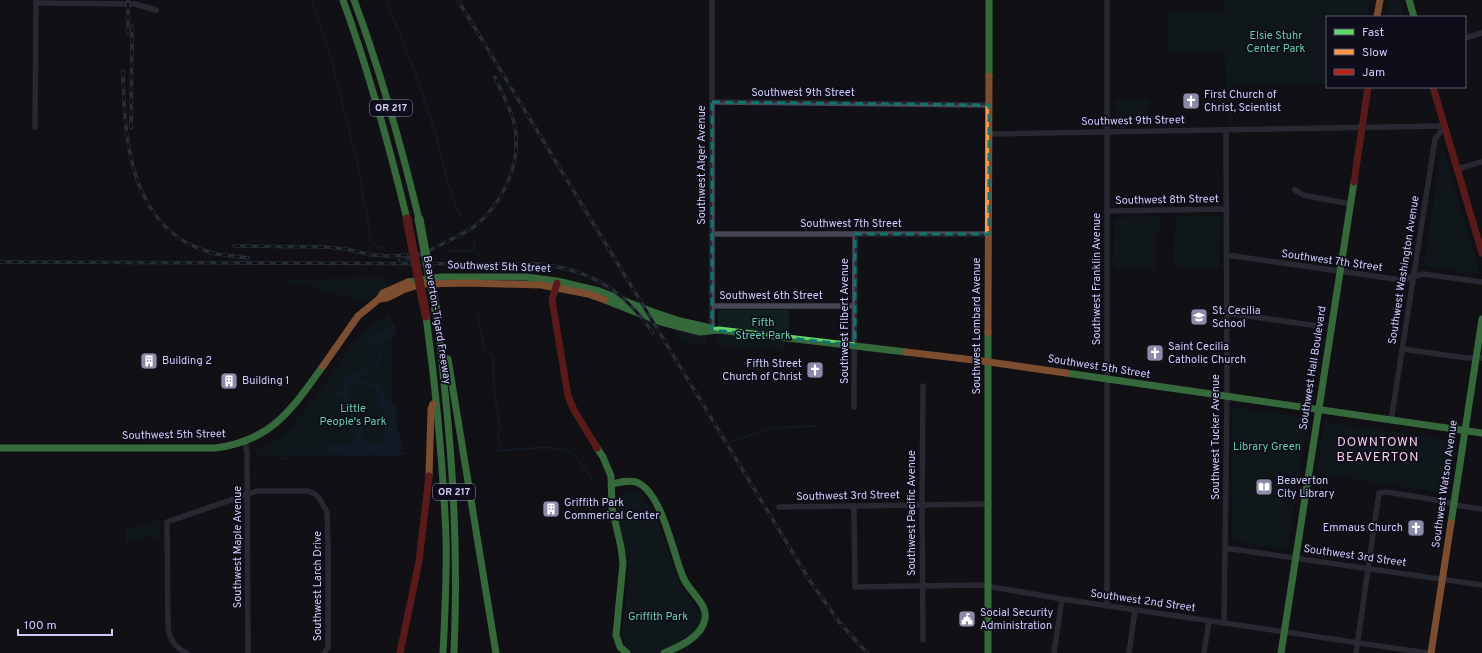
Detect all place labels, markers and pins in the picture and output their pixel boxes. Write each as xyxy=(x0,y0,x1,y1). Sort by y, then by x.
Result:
place label: First Church of Christ, Scientist xyxy=(1204,88,1281,115)
church icon: First Church of Christ, Scientist xyxy=(1181,91,1201,111)
place label: St. Cecilia School xyxy=(1212,304,1261,331)
school or university icon: St. Cecilia School xyxy=(1189,307,1209,327)
place label: Saint Cecilia Catholic Church xyxy=(1168,340,1246,367)
church icon: Saint Cecilia Catholic Church xyxy=(1145,343,1165,363)
building icon: Building 2 xyxy=(139,351,159,371)
place label: Building 2 xyxy=(162,354,212,368)
place label: Fifth Street Church of Christ xyxy=(722,357,802,384)
church icon: Fifth Street Church of Christ xyxy=(805,360,825,380)
building icon: Building 1 xyxy=(219,371,239,391)
place label: Building 1 xyxy=(242,374,289,388)
place label: Beaverton City Library xyxy=(1277,474,1335,501)
library icon: Beaverton City Library xyxy=(1254,477,1274,497)
place label: Griffith Park Commerical Center xyxy=(564,496,660,523)
building icon: Griffith Park Commerical Center xyxy=(541,499,561,519)
church icon: Emmaus Church xyxy=(1406,518,1426,538)
place label: Emmaus Church xyxy=(1323,521,1403,535)
place label: Social Security Administration xyxy=(980,606,1053,633)
public building icon: Social Security Administration xyxy=(957,609,977,629)

